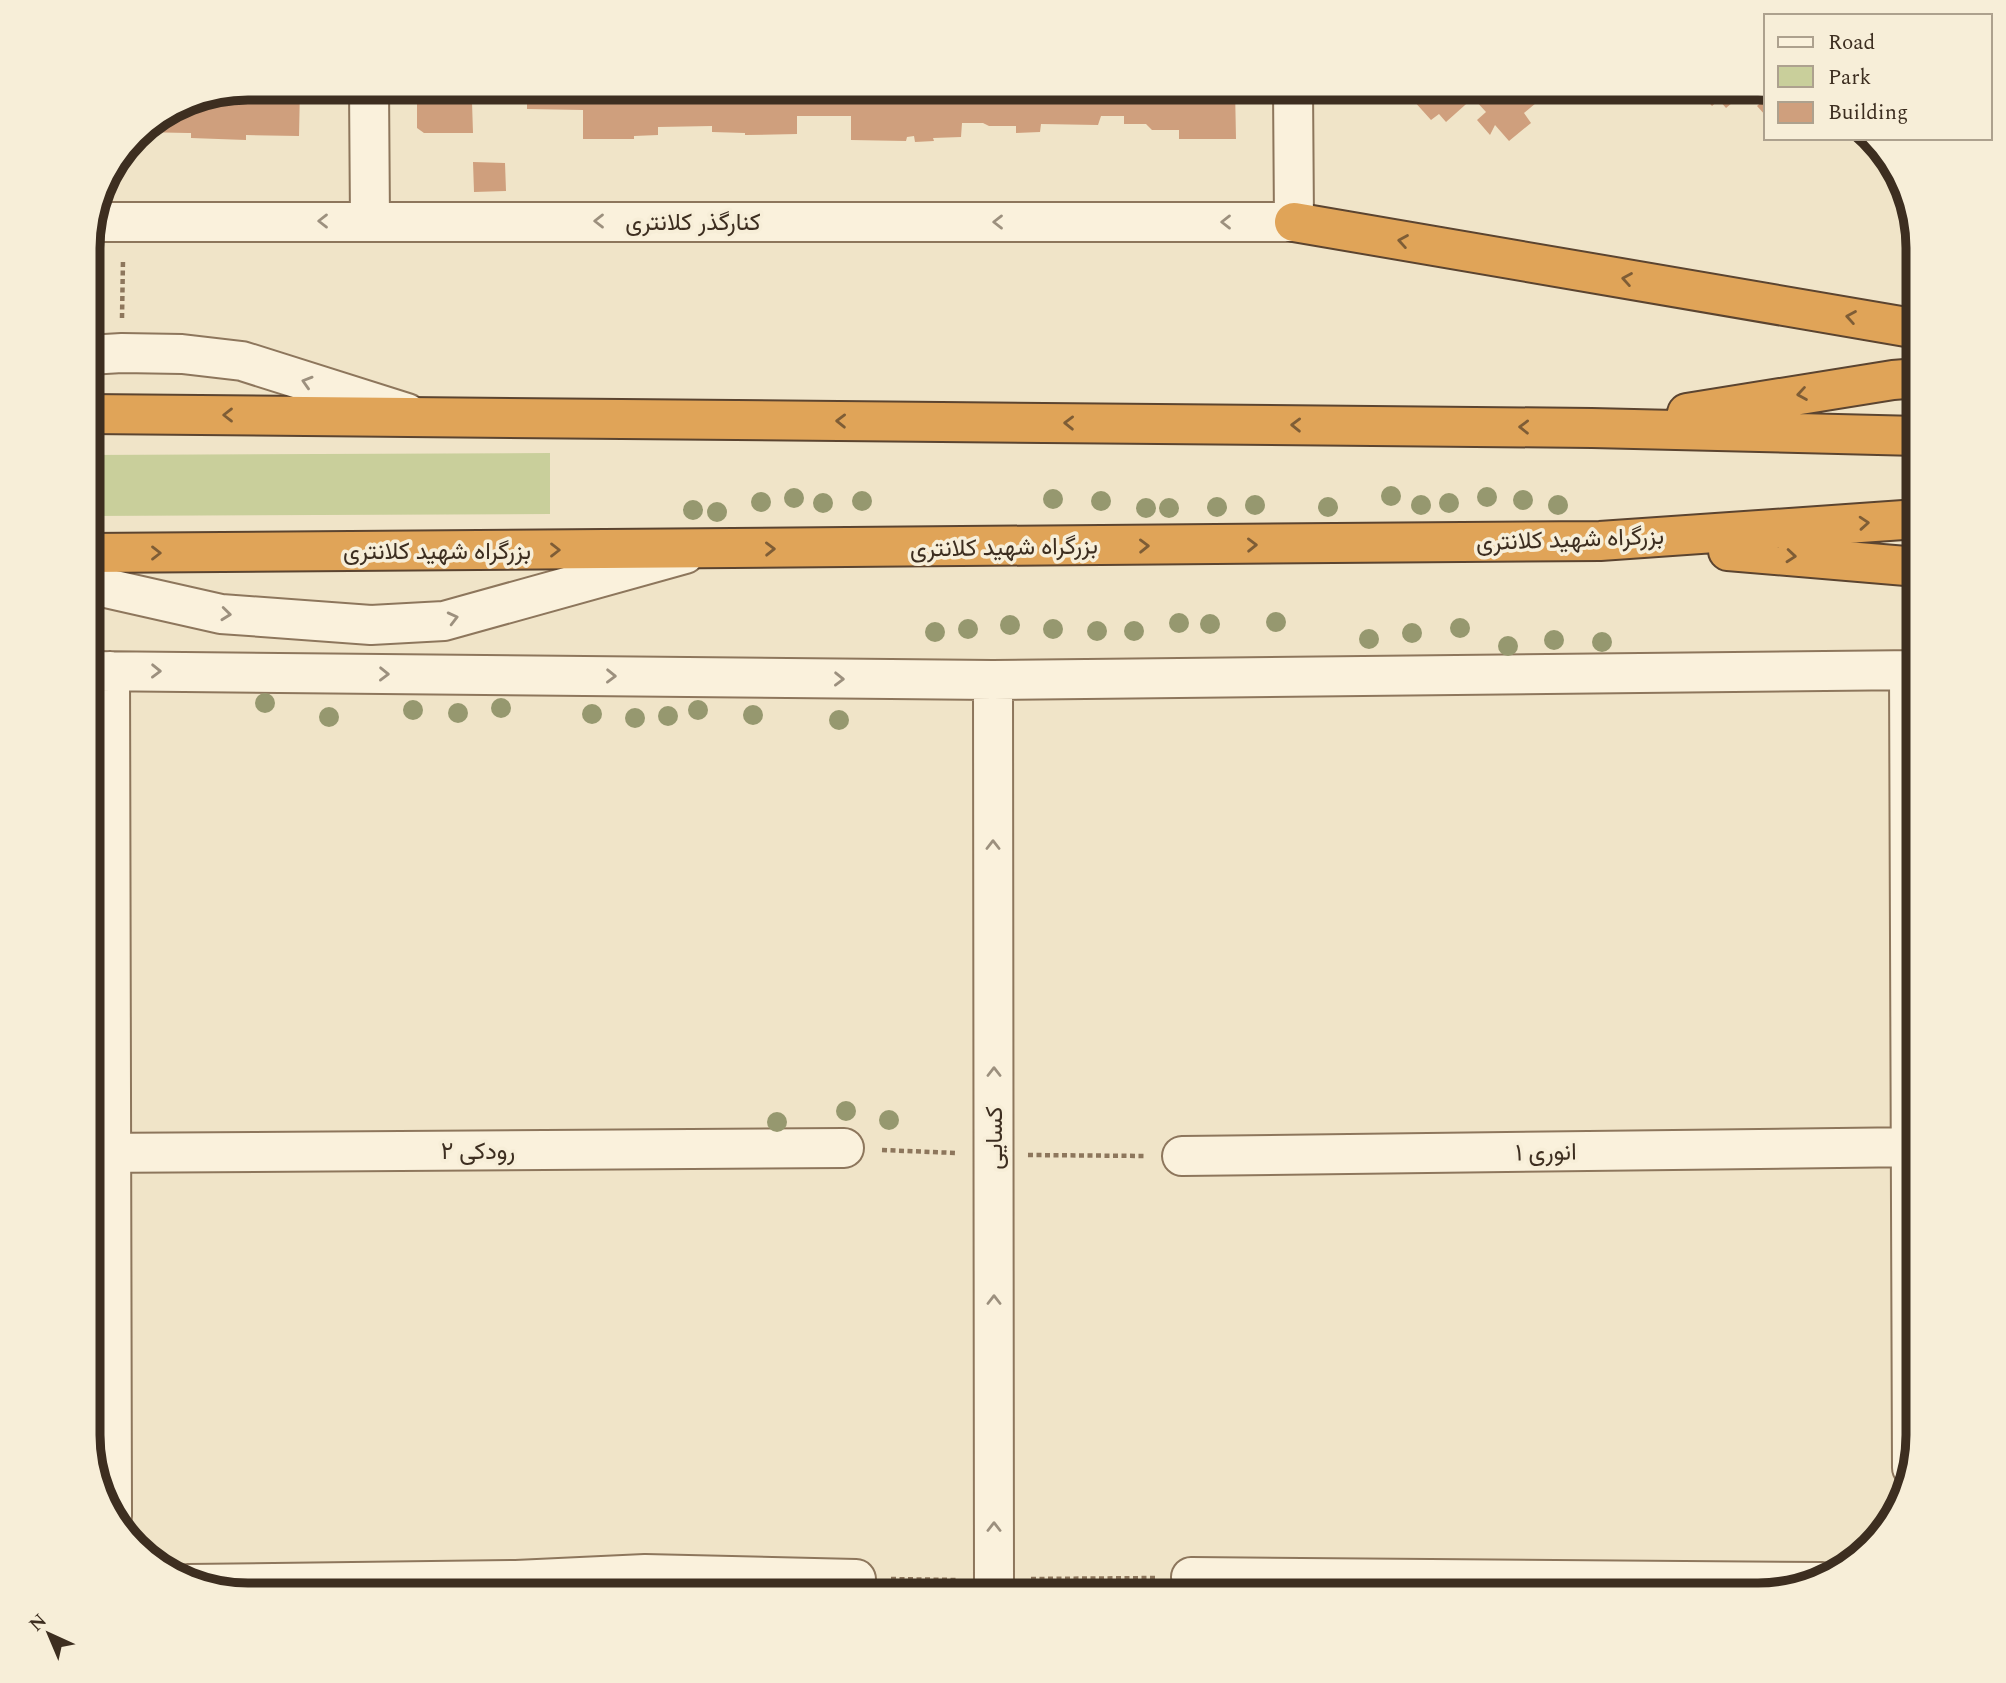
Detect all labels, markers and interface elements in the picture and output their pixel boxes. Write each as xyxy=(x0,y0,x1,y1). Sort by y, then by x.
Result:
legend xyxy=(1764,14,1992,140)
text: Road xyxy=(1828,27,1875,59)
text: Park xyxy=(1828,62,1872,94)
text: Building xyxy=(1828,97,1908,129)
street label: کنارگذر کلانتری xyxy=(625,205,761,241)
one-way arrow xyxy=(317,213,327,229)
one-way arrow xyxy=(593,213,604,229)
one-way arrow xyxy=(992,214,1003,230)
one-way arrow xyxy=(1220,214,1230,230)
one-way arrow xyxy=(1397,234,1409,249)
one-way arrow xyxy=(1621,272,1633,287)
one-way arrow xyxy=(1845,310,1857,325)
one-way arrow xyxy=(301,375,313,390)
one-way arrow xyxy=(1797,386,1808,401)
one-way arrow xyxy=(222,407,233,423)
one-way arrow xyxy=(836,413,846,429)
one-way arrow xyxy=(1063,415,1073,431)
one-way arrow xyxy=(1290,417,1301,433)
one-way arrow xyxy=(1518,419,1528,435)
one-way arrow xyxy=(1859,516,1870,531)
street label: بزرگراه شهید کلانتری xyxy=(1475,519,1665,561)
street label: بزرگراه شهید کلانتری xyxy=(910,528,1098,568)
street label: بزرگراه شهید کلانتری xyxy=(343,534,531,570)
one-way arrow xyxy=(1247,537,1258,552)
one-way arrow xyxy=(1139,538,1150,553)
one-way arrow xyxy=(765,541,775,557)
one-way arrow xyxy=(550,542,561,558)
one-way arrow xyxy=(151,545,162,560)
one-way arrow xyxy=(1785,548,1796,563)
one-way arrow xyxy=(221,606,232,621)
one-way arrow xyxy=(447,612,459,626)
one-way arrow xyxy=(151,664,162,679)
one-way arrow xyxy=(379,666,389,682)
one-way arrow xyxy=(606,668,617,684)
one-way arrow xyxy=(834,671,844,687)
one-way arrow xyxy=(985,839,1001,849)
one-way arrow xyxy=(986,1066,1002,1077)
street label: کسایی xyxy=(977,1106,1013,1170)
street label: رودکی ۲ xyxy=(441,1134,515,1170)
street label: انوری ۱ xyxy=(1515,1134,1577,1172)
one-way arrow xyxy=(986,1294,1002,1304)
one-way arrow xyxy=(986,1521,1002,1532)
north arrow xyxy=(14,1599,84,1669)
text: N xyxy=(23,1607,54,1639)

